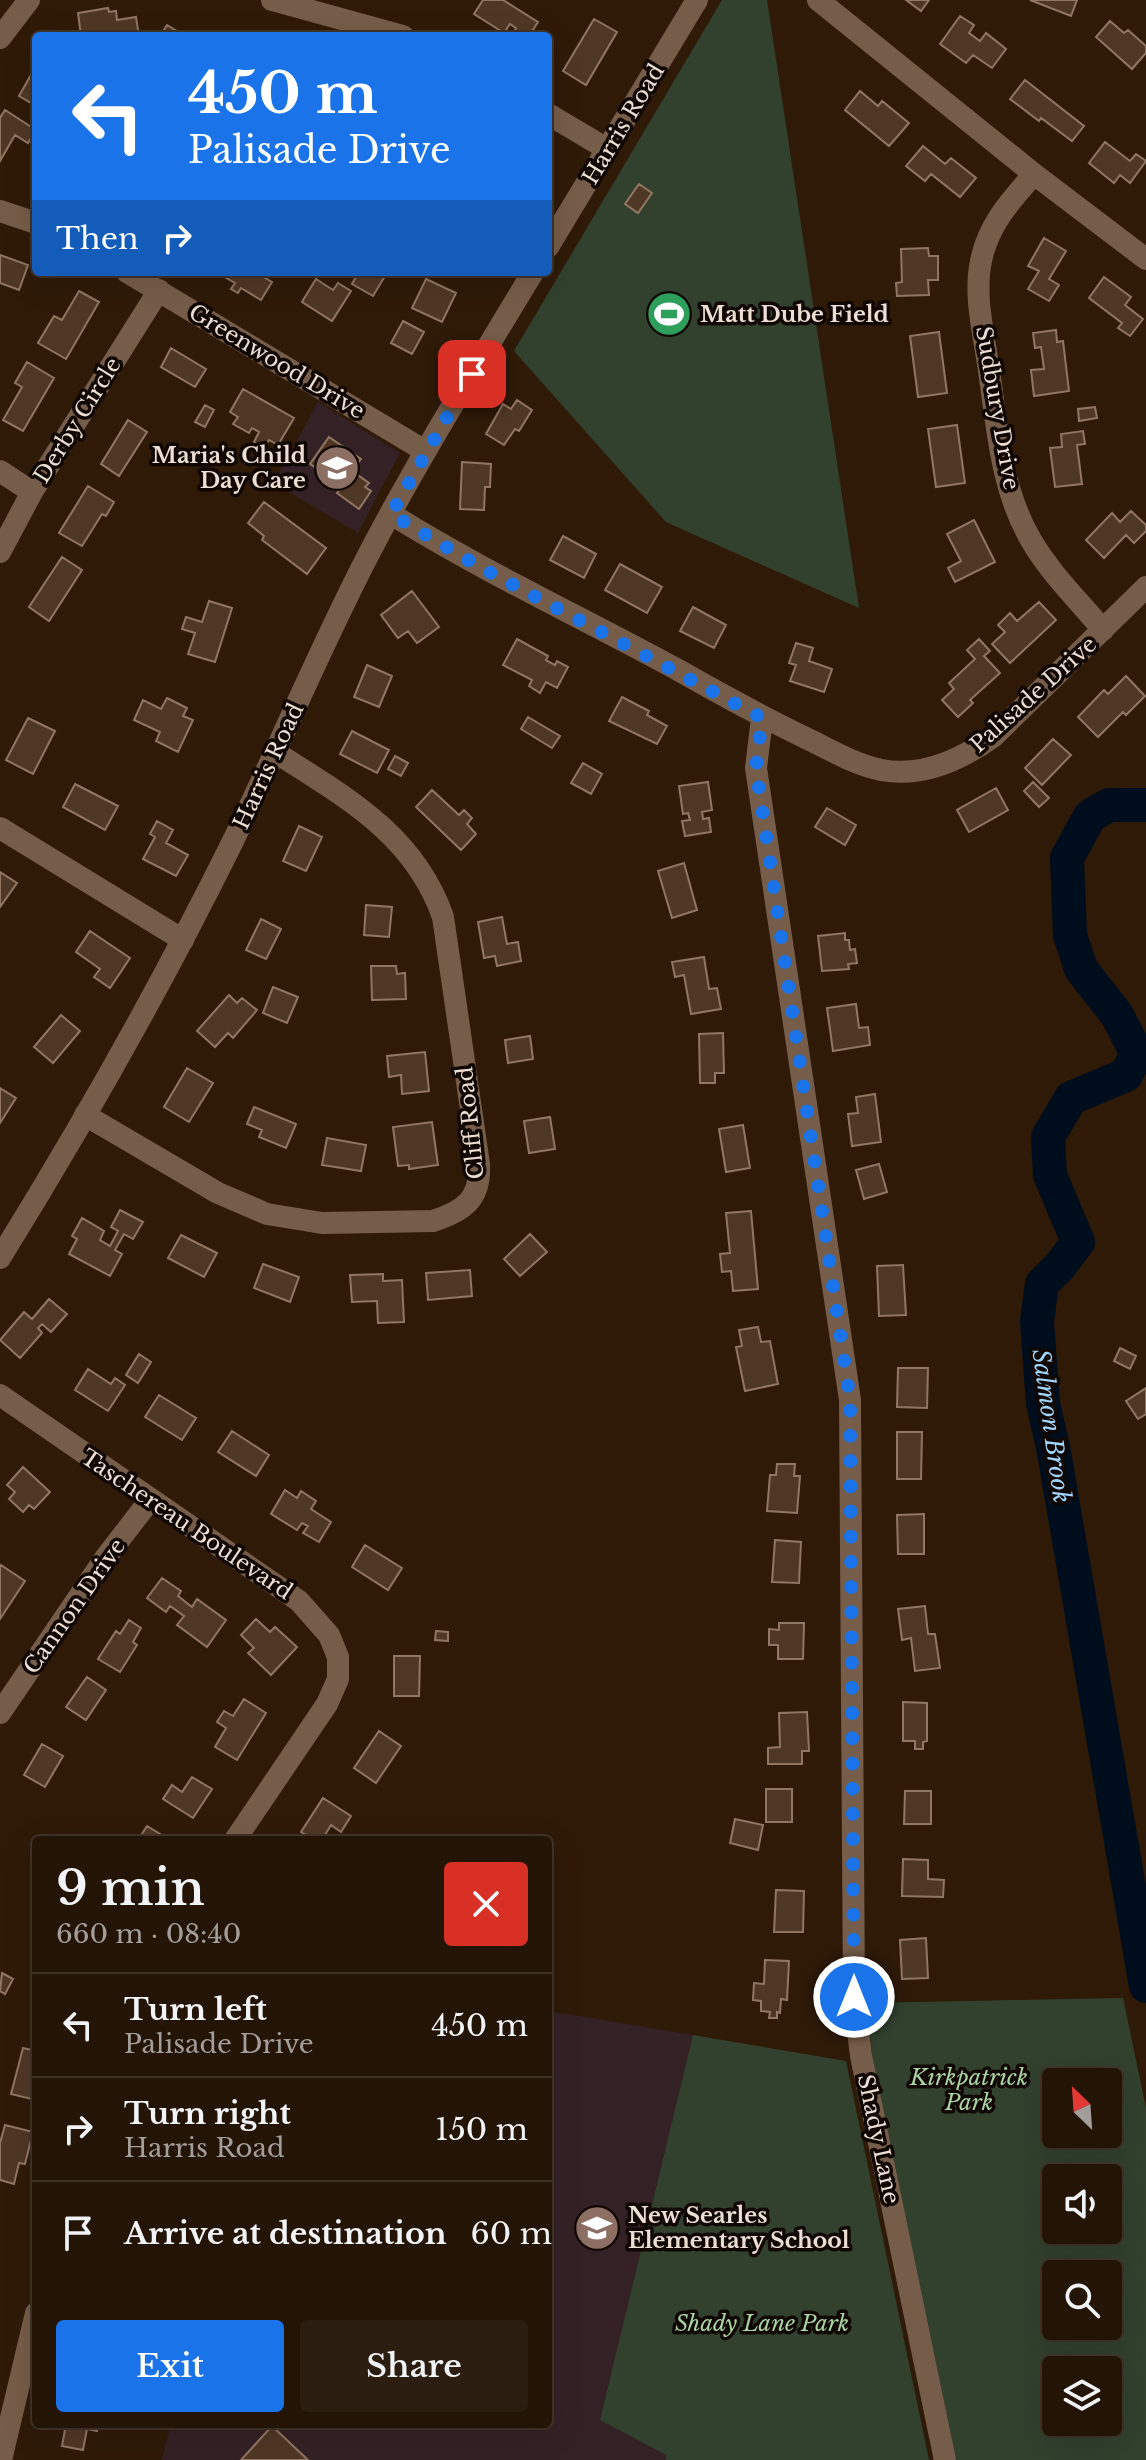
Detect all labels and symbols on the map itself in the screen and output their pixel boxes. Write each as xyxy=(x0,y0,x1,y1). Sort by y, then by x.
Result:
street label: Harris Road xyxy=(577,59,670,189)
sports icon: Matt Dube Field xyxy=(645,290,693,338)
street label: Greenwood Drive xyxy=(184,298,370,425)
place label: Matt Dube Field xyxy=(700,301,889,328)
street label: Sudbury Drive xyxy=(970,324,1025,492)
pin xyxy=(438,340,506,408)
street label: Derby Circle xyxy=(28,352,127,488)
place label: Maria's Child Day Care xyxy=(152,442,306,494)
school or university icon: Maria's Child Day Care xyxy=(313,444,361,492)
street label: Palisade Drive xyxy=(965,631,1102,758)
street label: Harris Road xyxy=(228,699,309,833)
street label: Cliff Road xyxy=(451,1065,490,1181)
water label: Salmon Brook xyxy=(1026,1347,1077,1505)
street label: Taschereau Boulevard xyxy=(76,1444,298,1605)
street label: Cannon Drive xyxy=(18,1533,131,1679)
position arrow xyxy=(812,1955,896,2039)
park label: Kirkpatrick Park xyxy=(909,2064,1028,2116)
north arrow xyxy=(1042,2068,1122,2148)
street label: Shady Lane xyxy=(852,2072,905,2206)
place label: New Searles Elementary School xyxy=(628,2202,850,2254)
school or university icon: New Searles Elementary School xyxy=(573,2204,621,2252)
park label: Shady Lane Park xyxy=(675,2310,849,2337)

